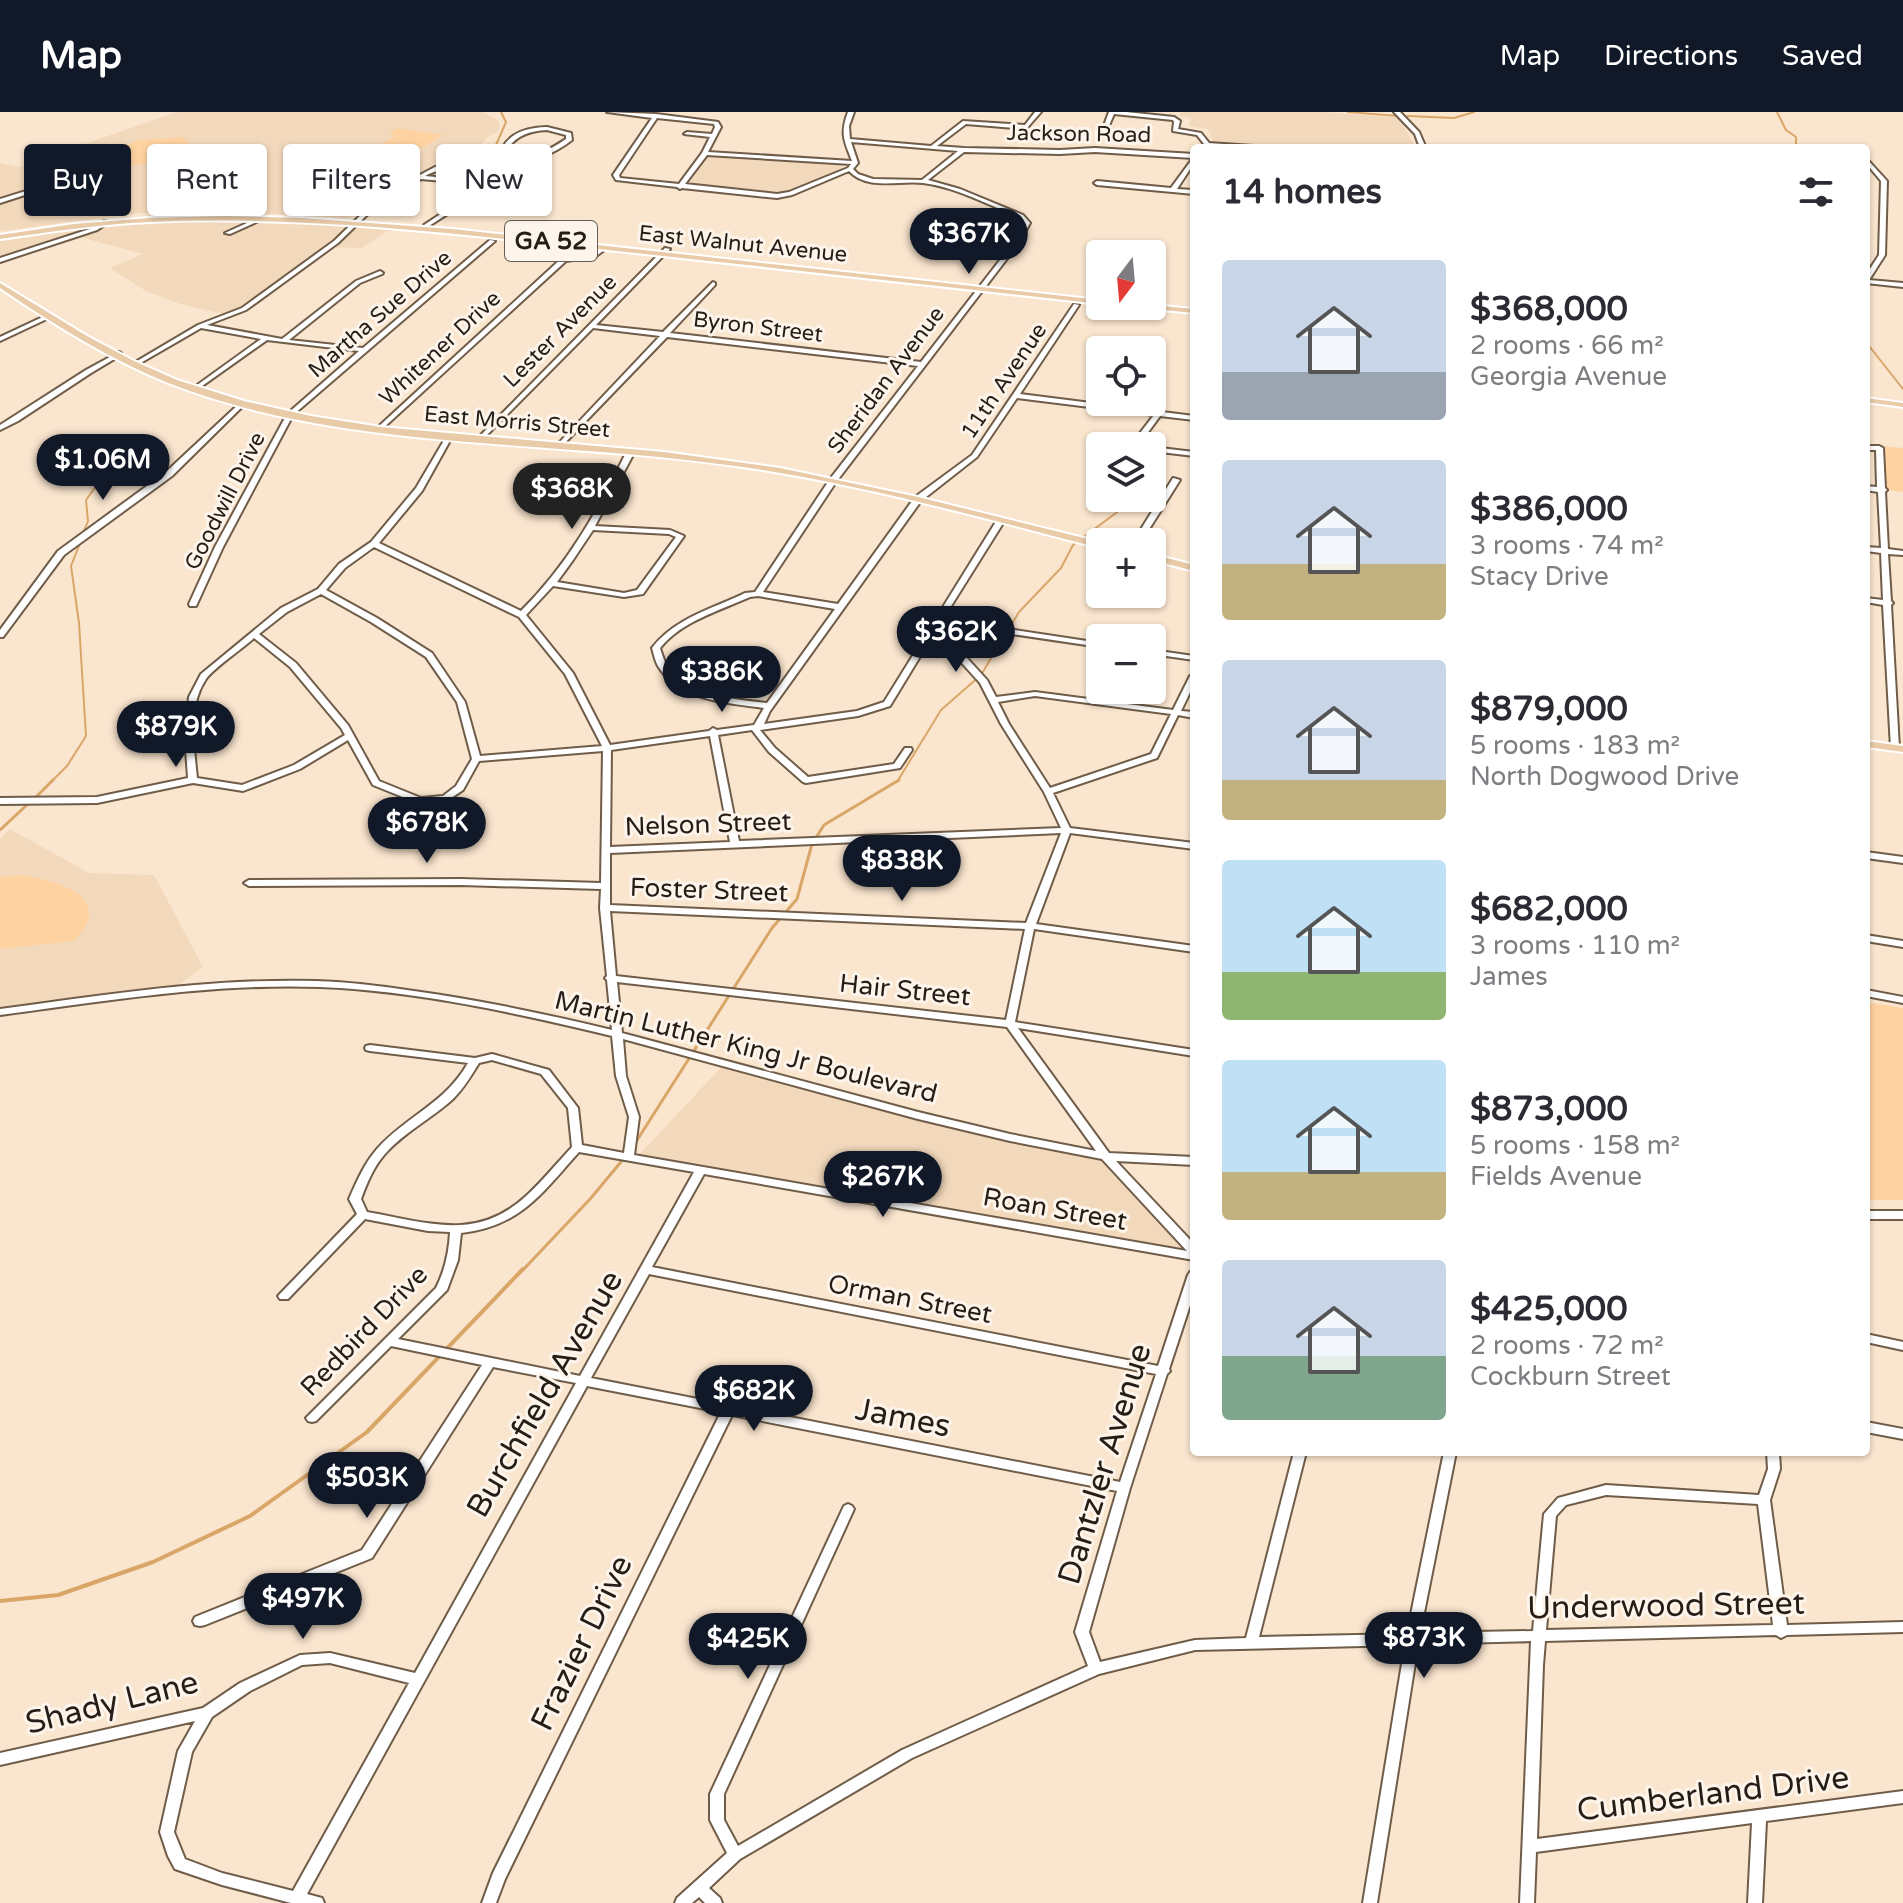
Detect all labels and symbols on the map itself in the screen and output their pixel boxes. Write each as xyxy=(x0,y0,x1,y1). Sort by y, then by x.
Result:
street label: Jackson Road xyxy=(1007,120,1151,148)
pin: $367K xyxy=(913,208,1025,276)
street label: East Walnut Avenue xyxy=(637,220,849,268)
road number: GA 52 xyxy=(505,221,597,261)
north arrow xyxy=(1086,240,1166,320)
street label: Martha Sue Drive xyxy=(303,245,457,383)
street label: Lester Avenue xyxy=(498,269,622,393)
street label: Whitener Drive xyxy=(374,285,506,411)
street label: Sheridan Avenue xyxy=(822,301,950,459)
street label: Byron Street xyxy=(692,306,824,348)
street label: 11th Avenue xyxy=(956,318,1052,444)
street label: East Morris Street xyxy=(423,401,611,443)
street label: Goodwill Drive xyxy=(179,428,271,574)
pin: $1.06M xyxy=(38,434,168,502)
pin: $368K xyxy=(516,463,628,531)
pin: $362K xyxy=(900,606,1012,674)
pin: $386K xyxy=(666,646,778,714)
pin: $879K xyxy=(120,701,232,769)
pin: $678K xyxy=(371,797,483,865)
street label: Nelson Street xyxy=(624,806,792,842)
pin: $838K xyxy=(846,835,958,903)
street label: Foster Street xyxy=(629,872,789,908)
street label: Hair Street xyxy=(838,968,972,1012)
street label: Martin Luther King Jr Boulevard xyxy=(551,984,941,1110)
pin: $267K xyxy=(827,1151,939,1219)
street label: Roan Street xyxy=(980,1181,1130,1237)
street label: Redbird Drive xyxy=(294,1259,434,1403)
street label: Burchfield Avenue xyxy=(459,1264,631,1524)
street label: Orman Street xyxy=(825,1268,995,1330)
street label: Dantzler Avenue xyxy=(1050,1339,1160,1589)
pin: $682K xyxy=(698,1365,810,1433)
street label: James xyxy=(852,1390,954,1446)
pin: $503K xyxy=(311,1452,423,1520)
street label: Frazier Drive xyxy=(523,1549,641,1737)
pin: $497K xyxy=(247,1573,359,1641)
street label: Underwood Street xyxy=(1527,1585,1805,1627)
pin: $873K xyxy=(1368,1612,1480,1680)
pin: $425K xyxy=(692,1613,804,1681)
street label: Shady Lane xyxy=(22,1663,202,1743)
street label: Cumberland Drive xyxy=(1575,1758,1851,1830)

